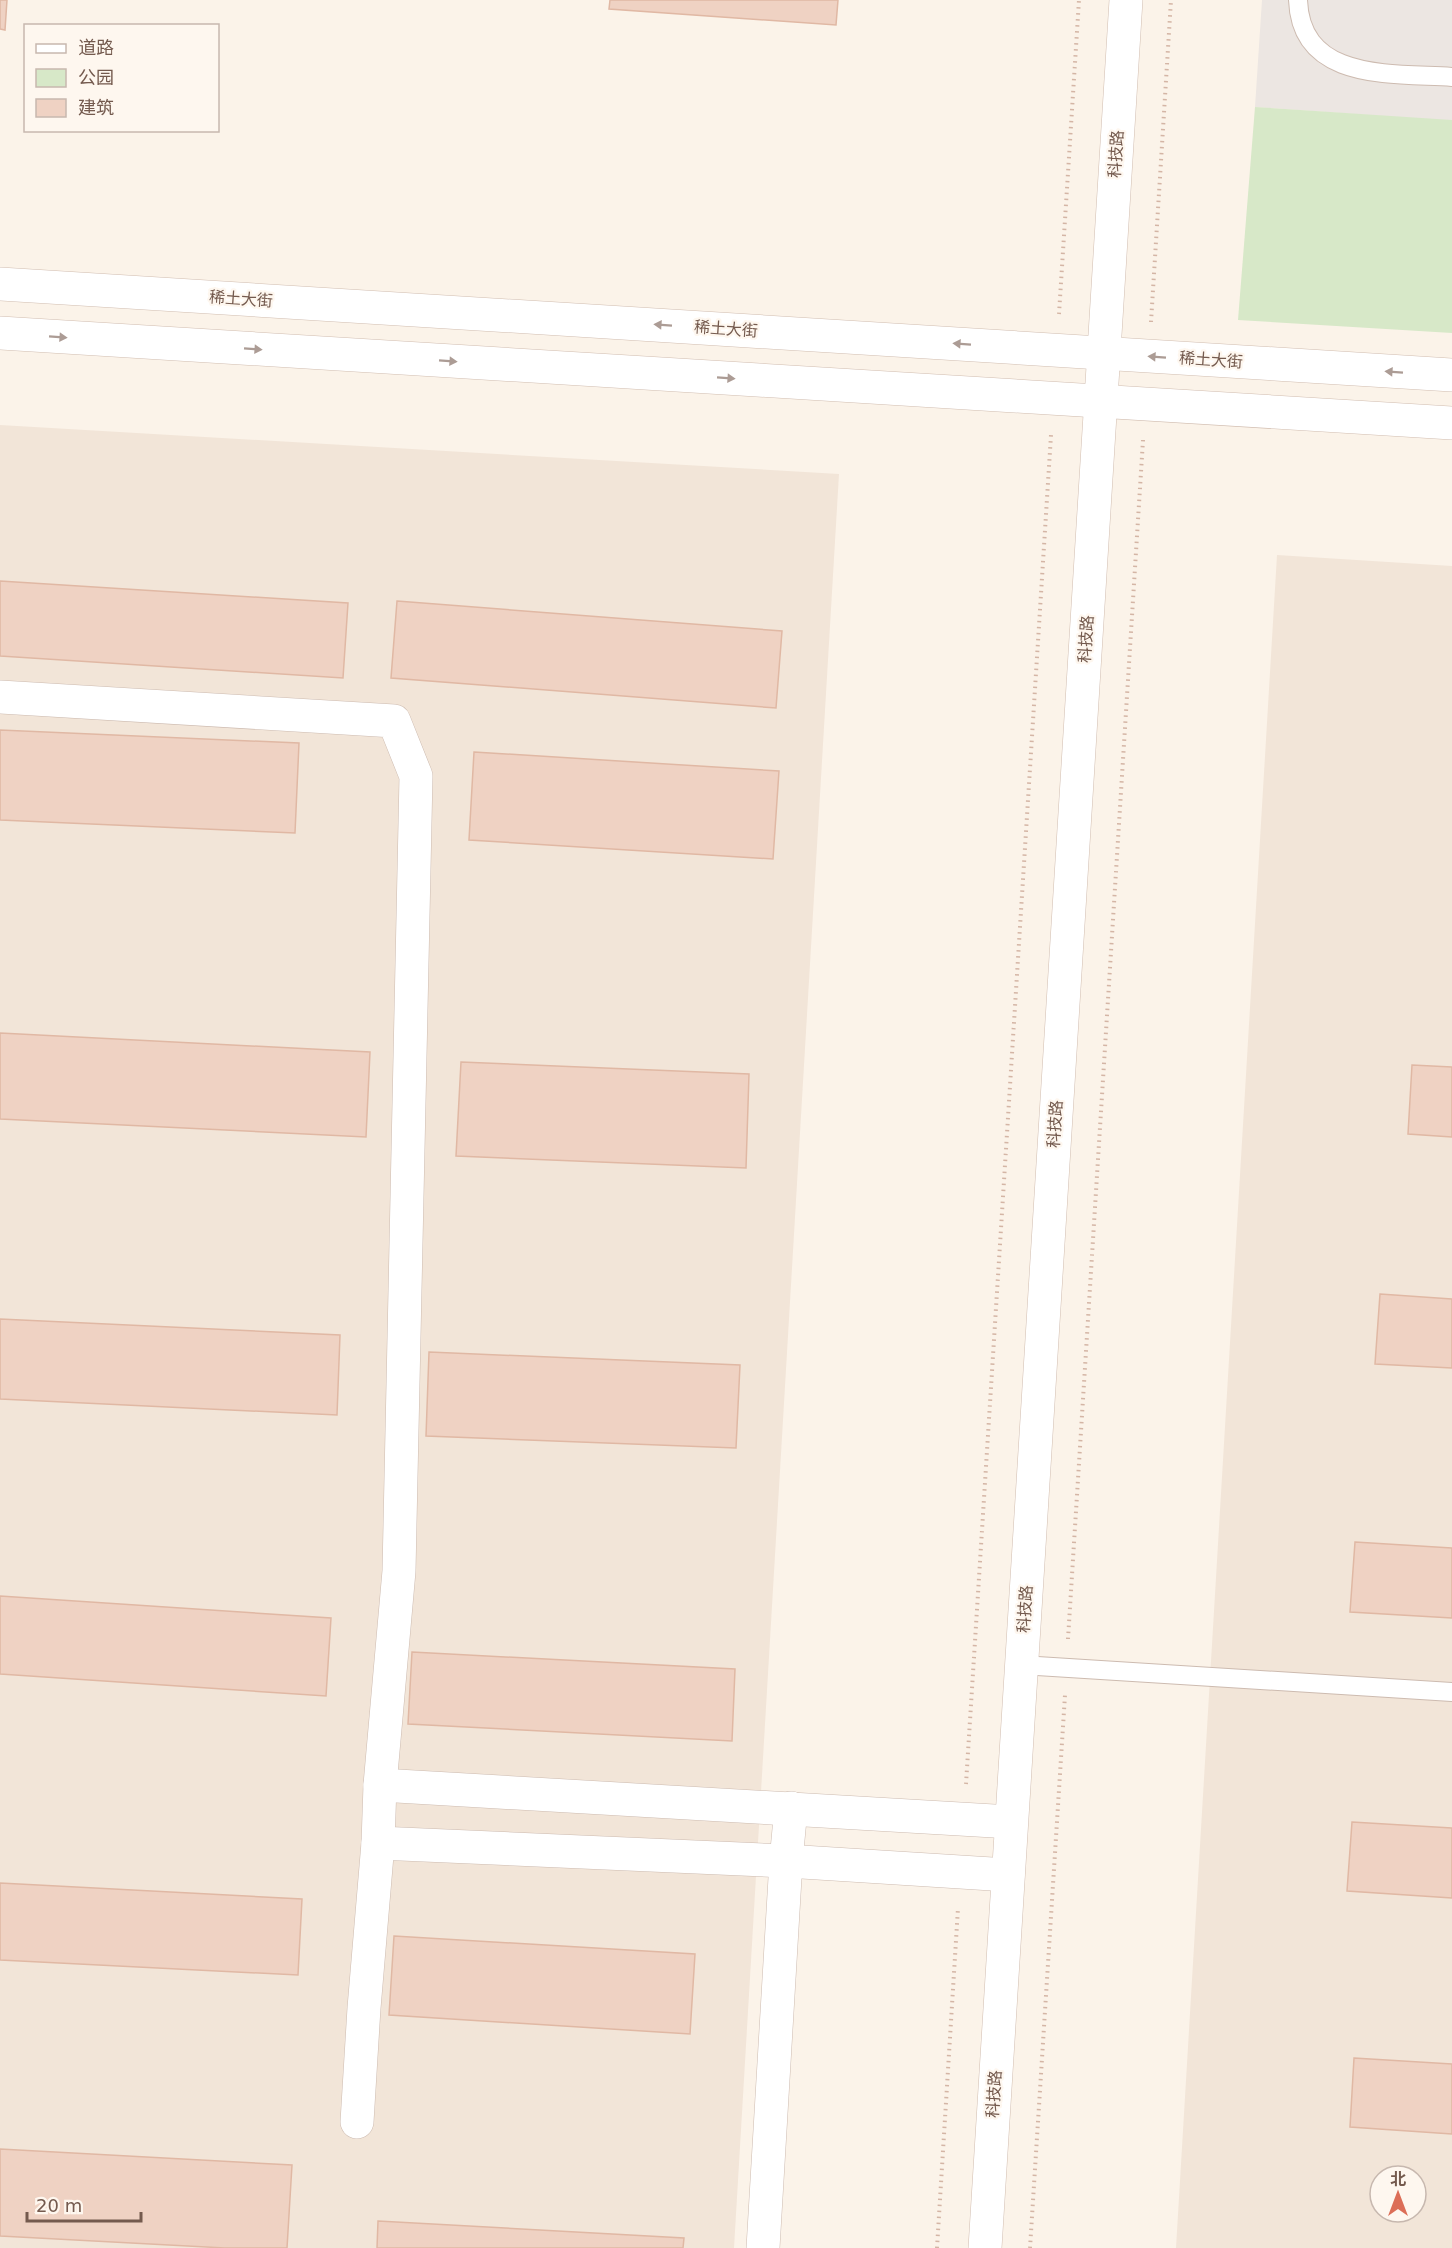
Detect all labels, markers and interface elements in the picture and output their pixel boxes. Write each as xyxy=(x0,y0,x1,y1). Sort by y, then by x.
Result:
legend xyxy=(24,24,219,132)
text: 道路 xyxy=(78,37,114,58)
text: 公园 xyxy=(78,67,114,88)
text: 建筑 xyxy=(78,97,114,118)
street label: 科技路 xyxy=(1105,129,1127,179)
street label: 稀土大街 xyxy=(208,287,274,311)
street label: 稀土大街 xyxy=(693,317,759,341)
one-way arrow xyxy=(654,321,673,330)
one-way arrow xyxy=(49,332,68,342)
one-way arrow xyxy=(953,339,972,349)
one-way arrow xyxy=(244,344,263,354)
street label: 稀土大街 xyxy=(1178,348,1244,372)
one-way arrow xyxy=(1148,352,1167,361)
one-way arrow xyxy=(438,356,457,366)
one-way arrow xyxy=(1384,367,1403,376)
one-way arrow xyxy=(717,374,736,383)
street label: 科技路 xyxy=(1075,614,1097,664)
street label: 科技路 xyxy=(1044,1099,1066,1149)
street label: 科技路 xyxy=(1014,1584,1036,1634)
street label: 科技路 xyxy=(983,2069,1005,2119)
north arrow xyxy=(1368,2164,1428,2224)
text: 北 xyxy=(1390,2170,1406,2189)
scale bar xyxy=(27,2185,141,2223)
text: 20 m xyxy=(36,2195,82,2216)

